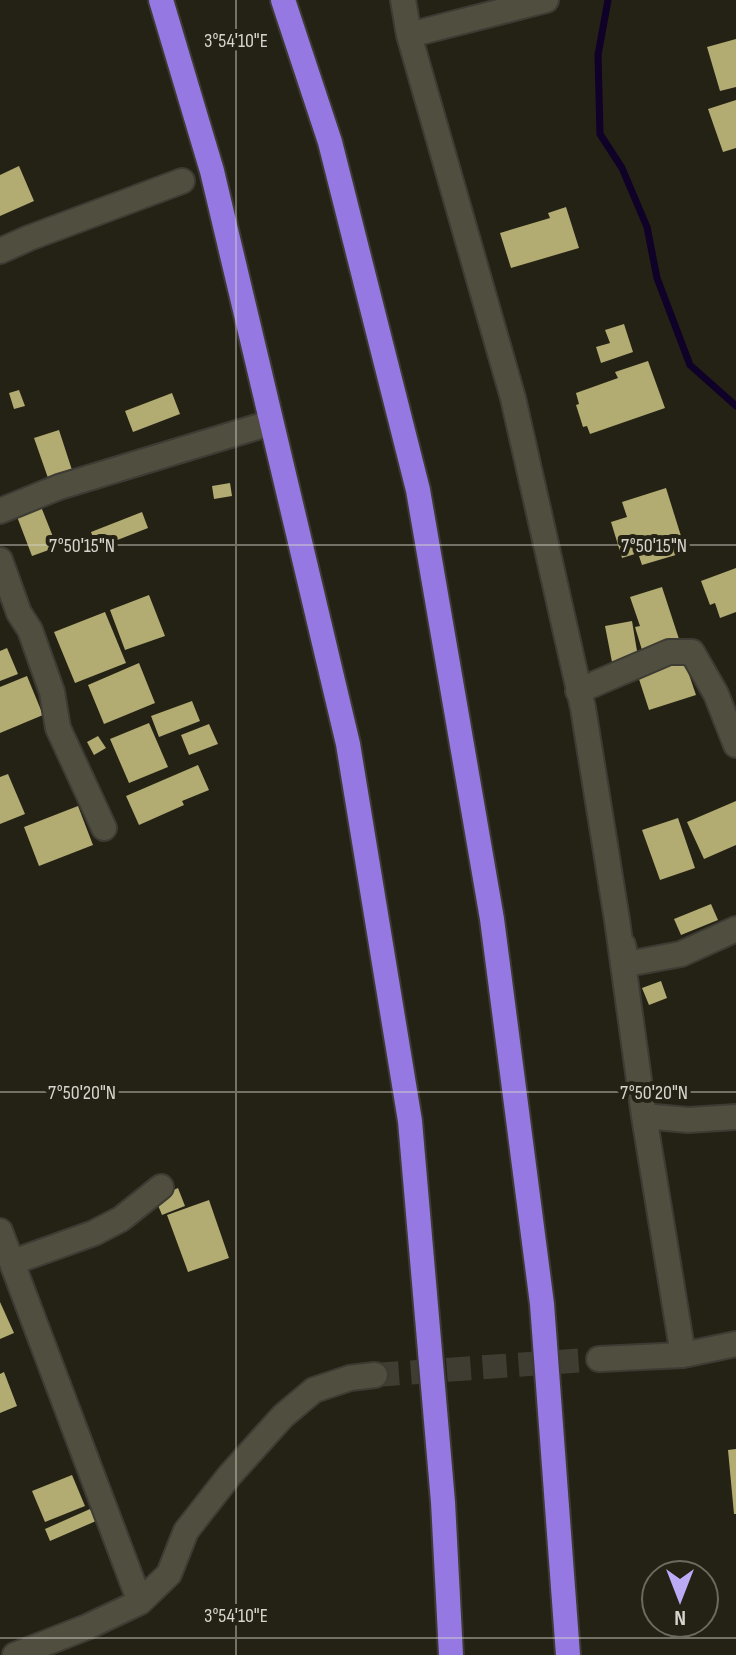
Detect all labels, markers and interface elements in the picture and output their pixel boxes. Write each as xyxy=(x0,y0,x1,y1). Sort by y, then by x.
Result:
text: 3°54'10"E xyxy=(204,29,268,53)
text: 7°50'15"N xyxy=(49,534,115,558)
text: 7°50'15"N xyxy=(621,534,687,558)
text: 7°50'20"N xyxy=(48,1081,116,1105)
text: 7°50'20"N xyxy=(620,1081,688,1105)
north arrow xyxy=(640,1559,720,1639)
text: 3°54'10"E xyxy=(204,1604,268,1628)
text: N xyxy=(674,1604,686,1631)

